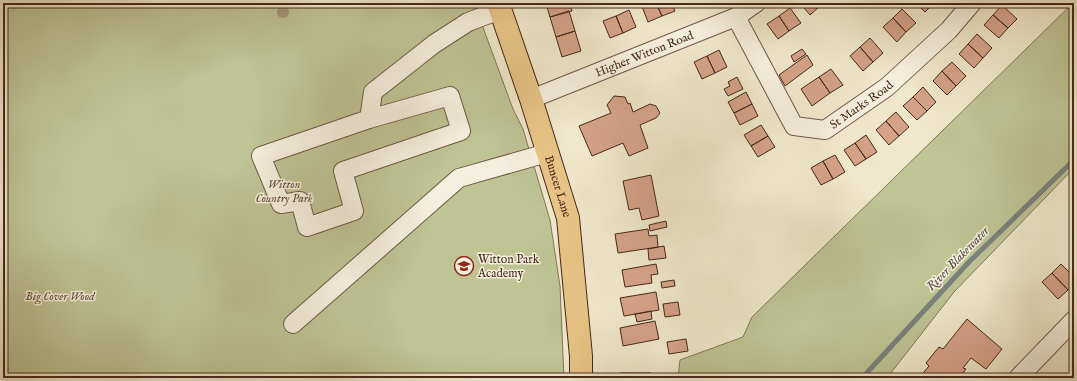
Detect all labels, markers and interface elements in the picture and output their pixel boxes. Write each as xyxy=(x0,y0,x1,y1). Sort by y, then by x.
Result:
street label: Higher Witton Road xyxy=(593,27,696,80)
street label: St Marks Road xyxy=(827,77,897,132)
street label: Buncer Lane xyxy=(542,154,575,220)
park label: Witton Country Park xyxy=(255,177,313,206)
water label: River Blakewater xyxy=(923,223,994,295)
place label: Witton Park Academy xyxy=(477,252,540,281)
school or university icon: Witton Park Academy xyxy=(453,255,475,277)
park label: Big Cover Wood xyxy=(25,289,96,305)

